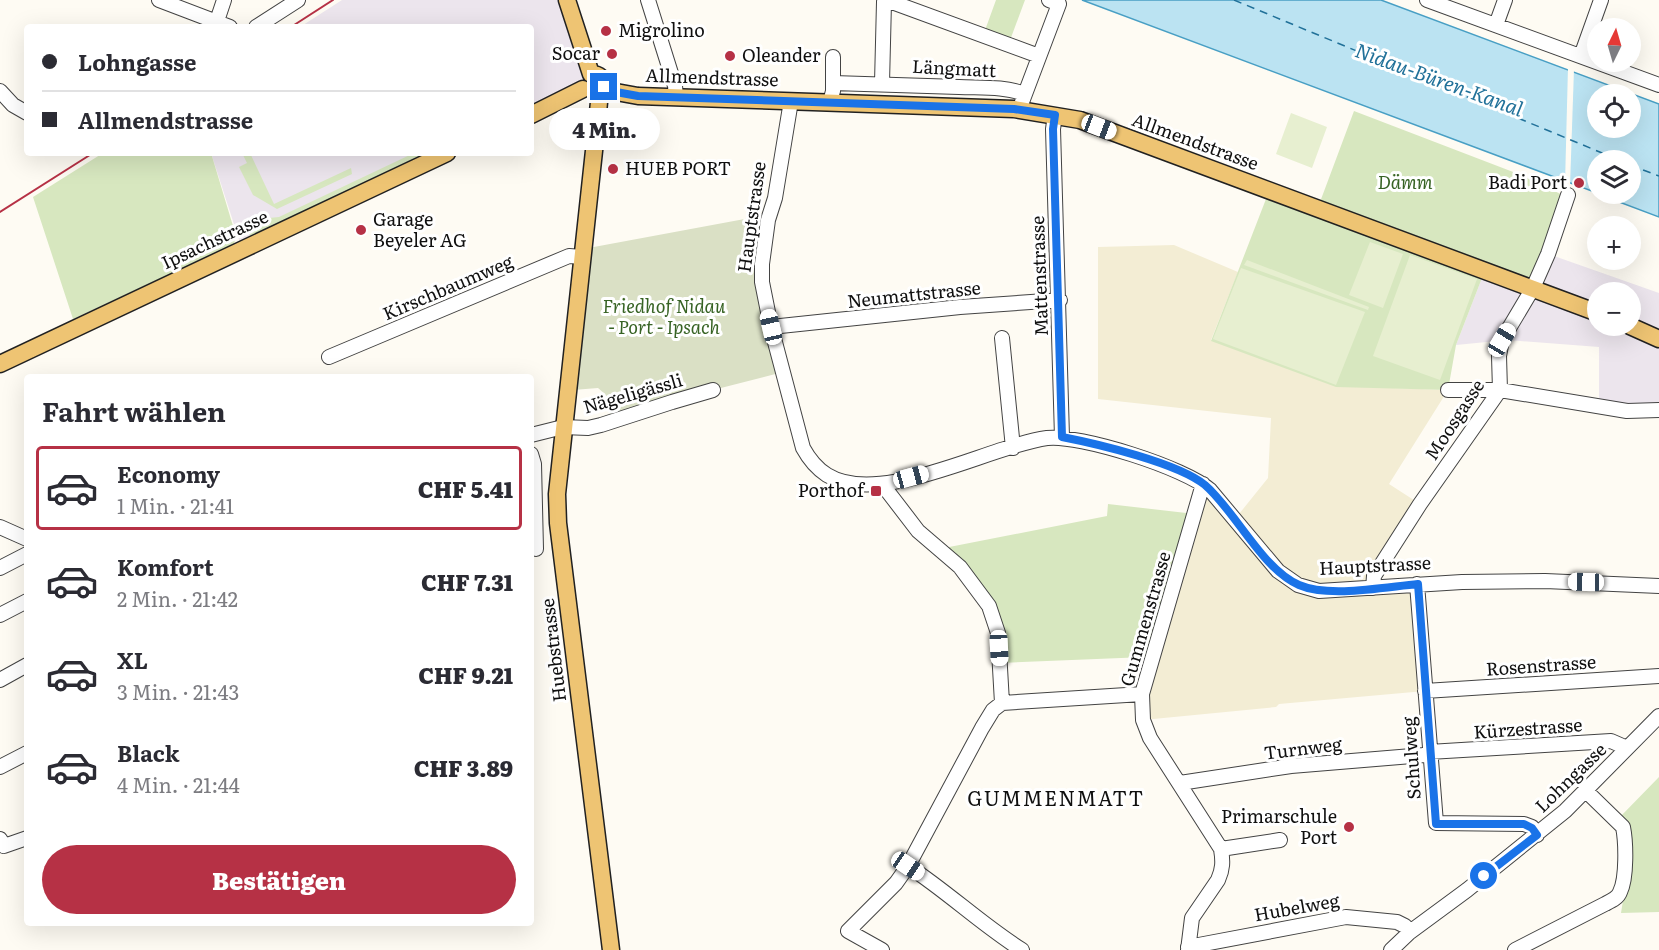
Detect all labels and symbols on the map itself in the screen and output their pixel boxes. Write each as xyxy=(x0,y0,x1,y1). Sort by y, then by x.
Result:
place label: Migrolino xyxy=(618,16,705,43)
north arrow xyxy=(1587,18,1641,72)
marker: Migrolino xyxy=(599,24,613,38)
water label: Nidau-Büren-Kanal xyxy=(1351,34,1528,123)
place label: Socar xyxy=(552,39,600,66)
place label: Oleander xyxy=(742,41,821,68)
marker: Socar xyxy=(605,47,619,61)
marker: Oleander xyxy=(723,49,737,63)
street label: Längmatt xyxy=(911,52,998,83)
street label: Allmendstrasse xyxy=(645,61,779,92)
route end xyxy=(590,73,617,100)
street label: Allmendstrasse xyxy=(1128,105,1263,176)
callout: 4 Min. xyxy=(548,108,660,150)
car xyxy=(1079,112,1119,142)
place label: HUEB PORT xyxy=(625,154,731,181)
street label: Hauptstrasse xyxy=(729,159,772,274)
marker: HUEB PORT xyxy=(606,162,620,176)
park label: Dämm xyxy=(1377,168,1433,195)
place label: Badi Port xyxy=(1488,168,1568,195)
marker: Badi Port xyxy=(1572,176,1586,190)
street label: Ipsachstrasse xyxy=(157,202,272,275)
place label: Garage Beyeler AG xyxy=(373,205,466,253)
street label: Mattenstrasse xyxy=(1023,215,1054,337)
marker: Garage Beyeler AG xyxy=(354,223,368,237)
street label: Kirschbaumweg xyxy=(378,247,518,326)
street label: Neumattstrasse xyxy=(846,273,982,314)
park label: Friedhof Nidau - Port - Ipsach xyxy=(603,292,726,340)
car xyxy=(758,307,784,347)
car xyxy=(1485,320,1519,360)
street label: Nägeligässli xyxy=(580,365,685,420)
street label: Moosgasse xyxy=(1417,373,1490,465)
car xyxy=(891,464,931,490)
place label: Porthof xyxy=(798,476,866,503)
marker: Porthof xyxy=(869,484,883,498)
street label: Gummenstrasse xyxy=(1112,548,1177,689)
street label: Hauptstrasse xyxy=(1318,548,1432,581)
car xyxy=(1568,573,1604,591)
street label: Huebstrasse xyxy=(533,597,572,704)
car xyxy=(989,630,1009,666)
street label: Rosenstrasse xyxy=(1485,647,1597,682)
street label: Kürzestrasse xyxy=(1473,710,1583,745)
street label: Schulweg xyxy=(1394,715,1427,800)
street label: Turnweg xyxy=(1262,729,1344,766)
street label: Lohngasse xyxy=(1528,736,1612,818)
district label: GUMMENMATT xyxy=(967,782,1145,812)
place label: Primarschule Port xyxy=(1221,802,1338,850)
marker: Primarschule Port xyxy=(1342,820,1356,834)
car xyxy=(888,848,928,884)
route start xyxy=(1470,862,1497,889)
street label: Hubelweg xyxy=(1252,886,1342,927)

